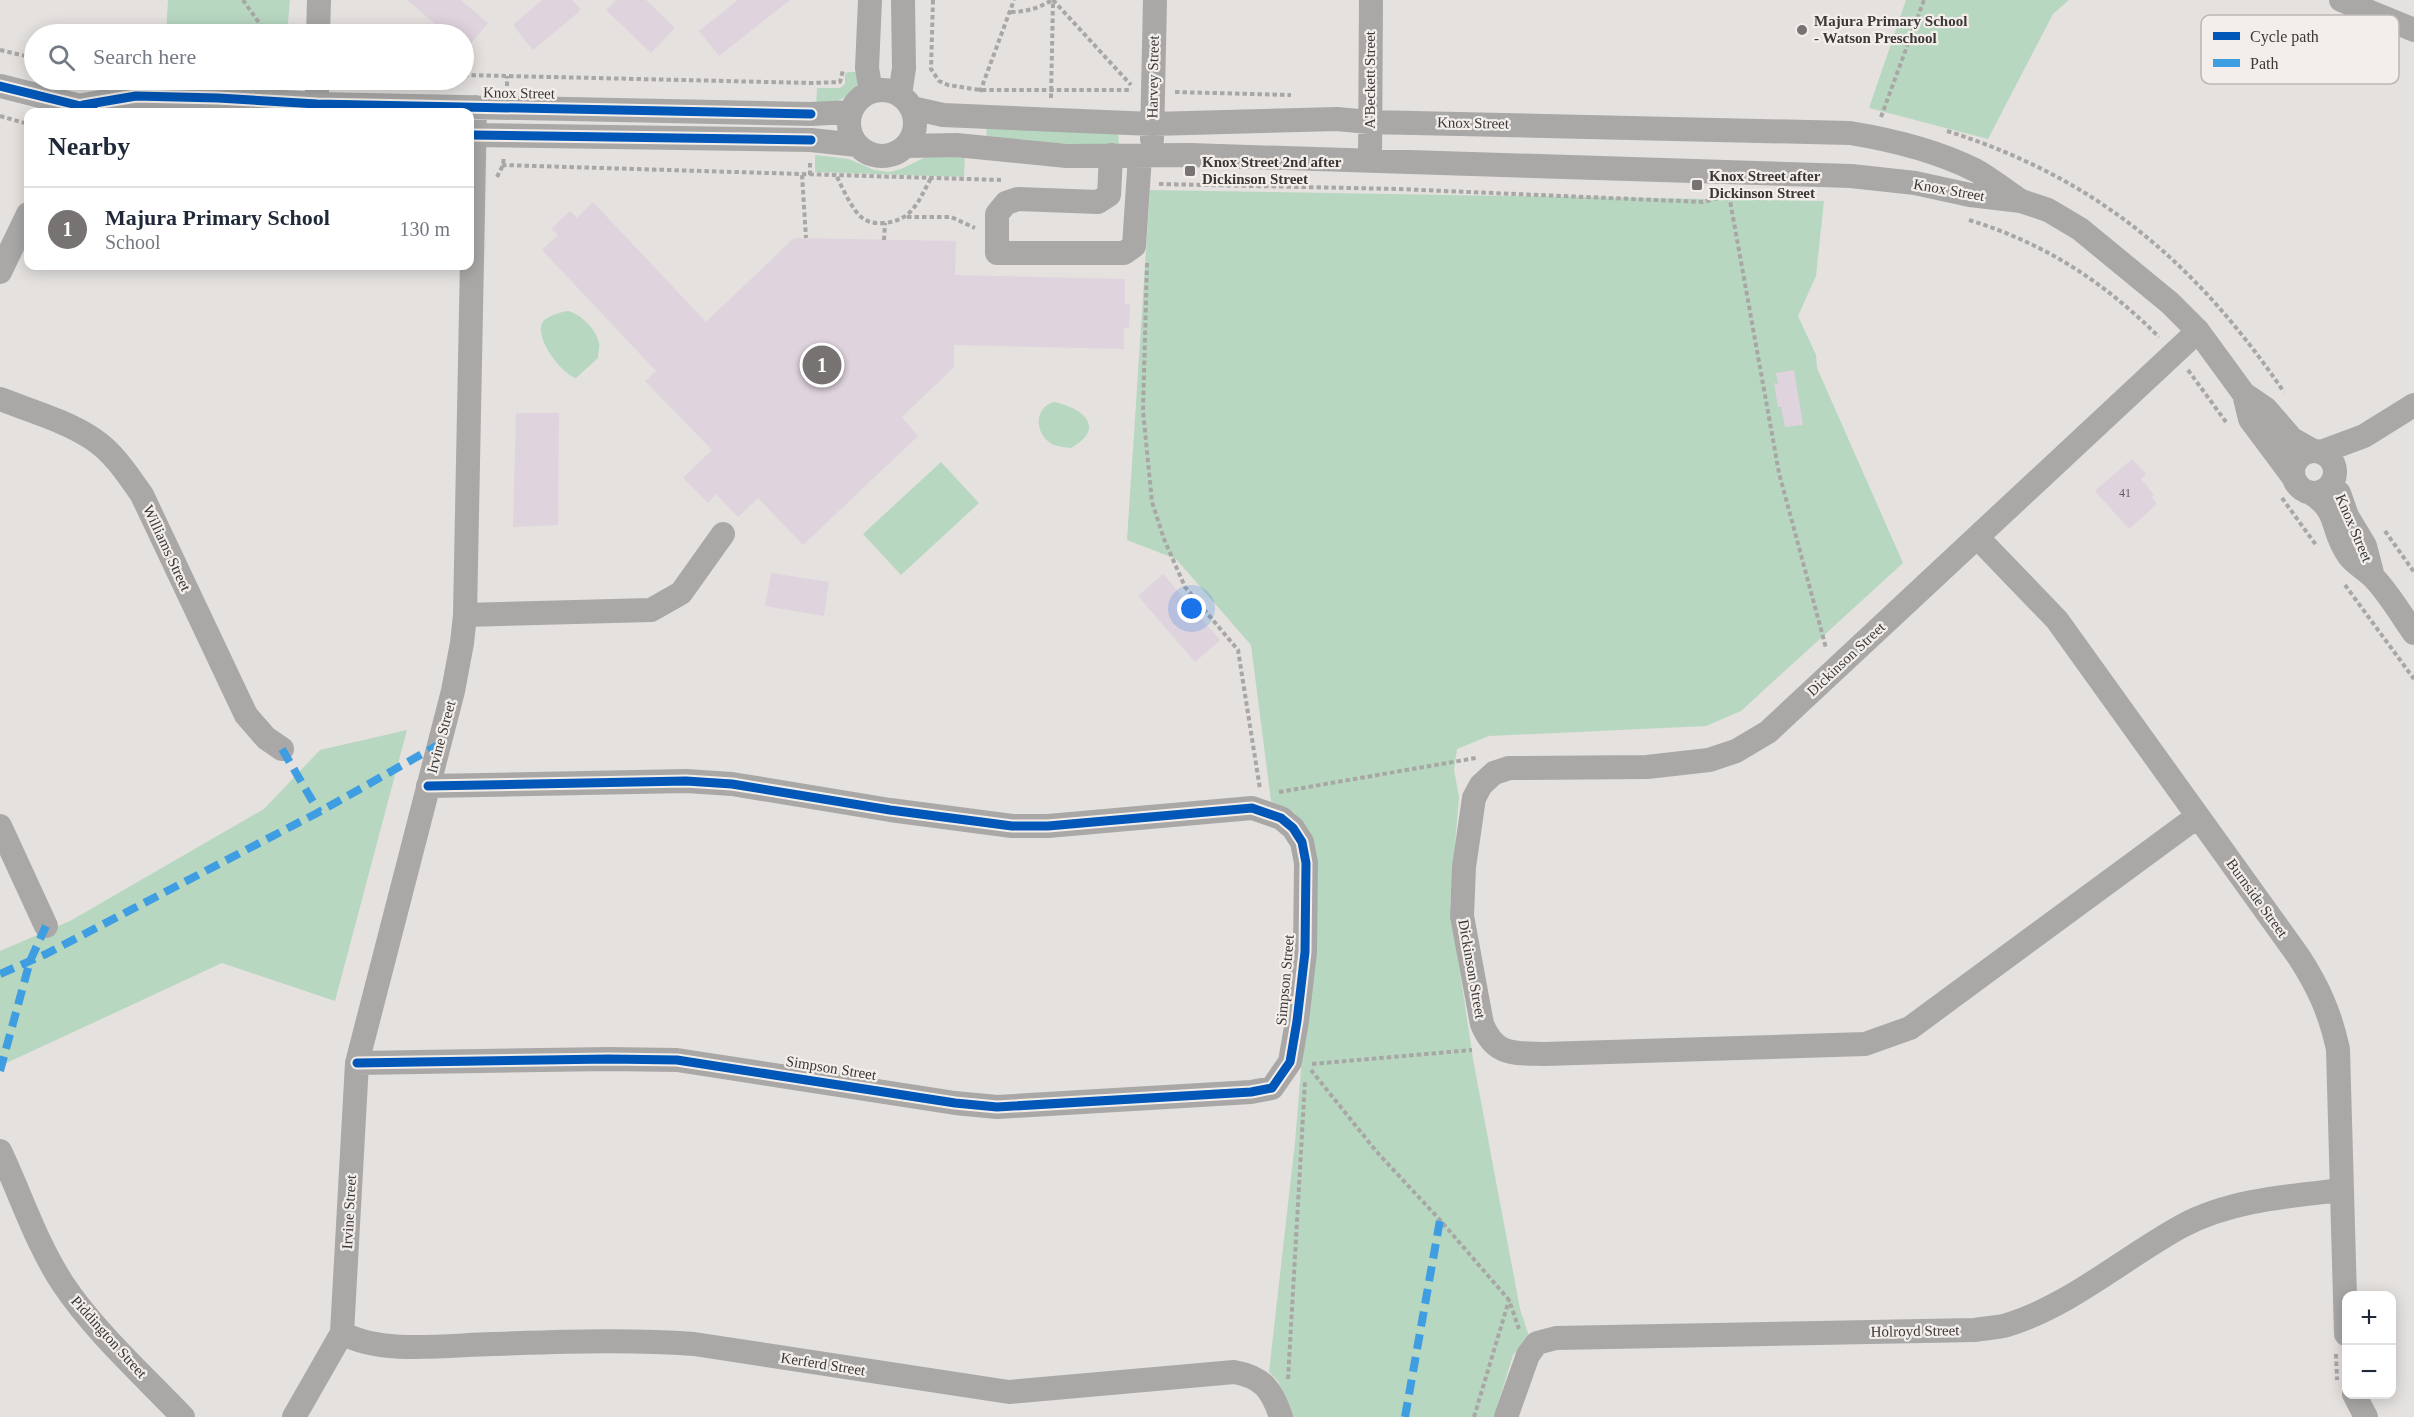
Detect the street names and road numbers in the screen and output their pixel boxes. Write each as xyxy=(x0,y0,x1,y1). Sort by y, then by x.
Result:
street label: A'Beckett Street xyxy=(1362,30,1378,129)
street label: Harvey Street xyxy=(1144,35,1162,119)
street label: Knox Street xyxy=(483,84,556,102)
street label: Knox Street xyxy=(1437,114,1510,132)
street label: Knox Street xyxy=(1912,176,1987,204)
street label: Knox Street xyxy=(2333,492,2376,565)
street label: Williams Street xyxy=(140,502,194,594)
street label: Dickinson Street xyxy=(1804,618,1889,699)
street label: Irvine Street xyxy=(424,698,459,775)
street label: Burnside Street xyxy=(2223,856,2291,941)
street label: Dickinson Street xyxy=(1455,918,1489,1021)
street label: Simpson Street xyxy=(1273,933,1297,1026)
street label: Simpson Street xyxy=(785,1053,878,1083)
street label: Irvine Street xyxy=(339,1174,359,1250)
street label: Piddington Street xyxy=(68,1293,150,1382)
street label: Holroyd Street xyxy=(1870,1322,1960,1340)
street label: Kerferd Street xyxy=(780,1349,867,1379)

